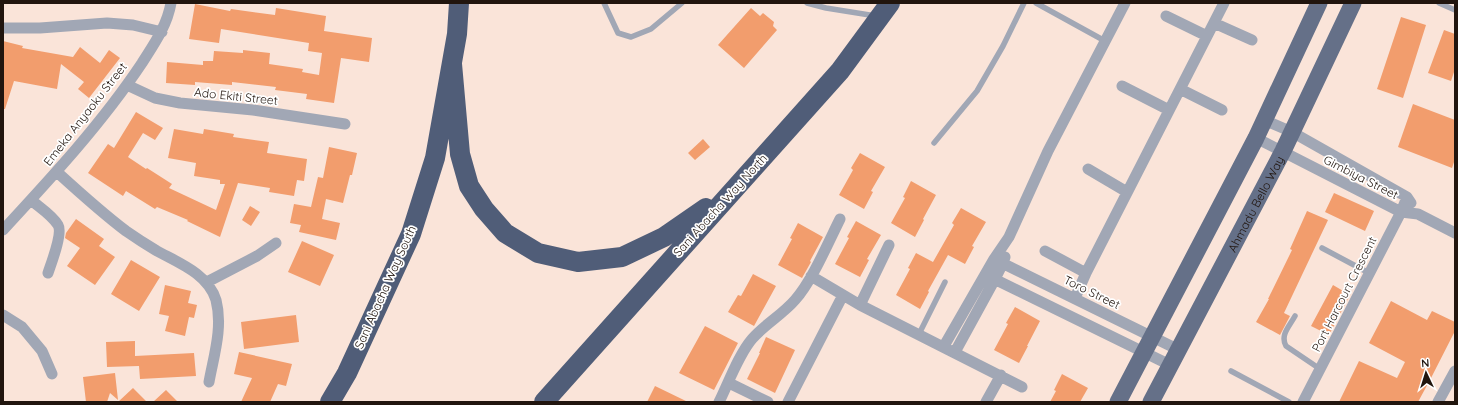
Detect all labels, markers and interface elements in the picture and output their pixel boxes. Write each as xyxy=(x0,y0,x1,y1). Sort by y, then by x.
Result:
street label: Emeka Anyaoku Street xyxy=(40,59,130,169)
street label: Ado Ekiti Street xyxy=(193,84,279,108)
street label: Sani Abacha Way North xyxy=(670,151,770,259)
street label: Gimbiya Street xyxy=(1321,152,1401,202)
street label: Ahmadu Bello Way xyxy=(1224,153,1287,254)
street label: Sani Abacha Way South xyxy=(351,223,419,351)
street label: Port Harcourt Crescent xyxy=(1308,234,1380,354)
street label: Toro Street xyxy=(1061,272,1123,312)
north arrow xyxy=(1406,353,1446,393)
text: N xyxy=(1421,356,1430,370)

